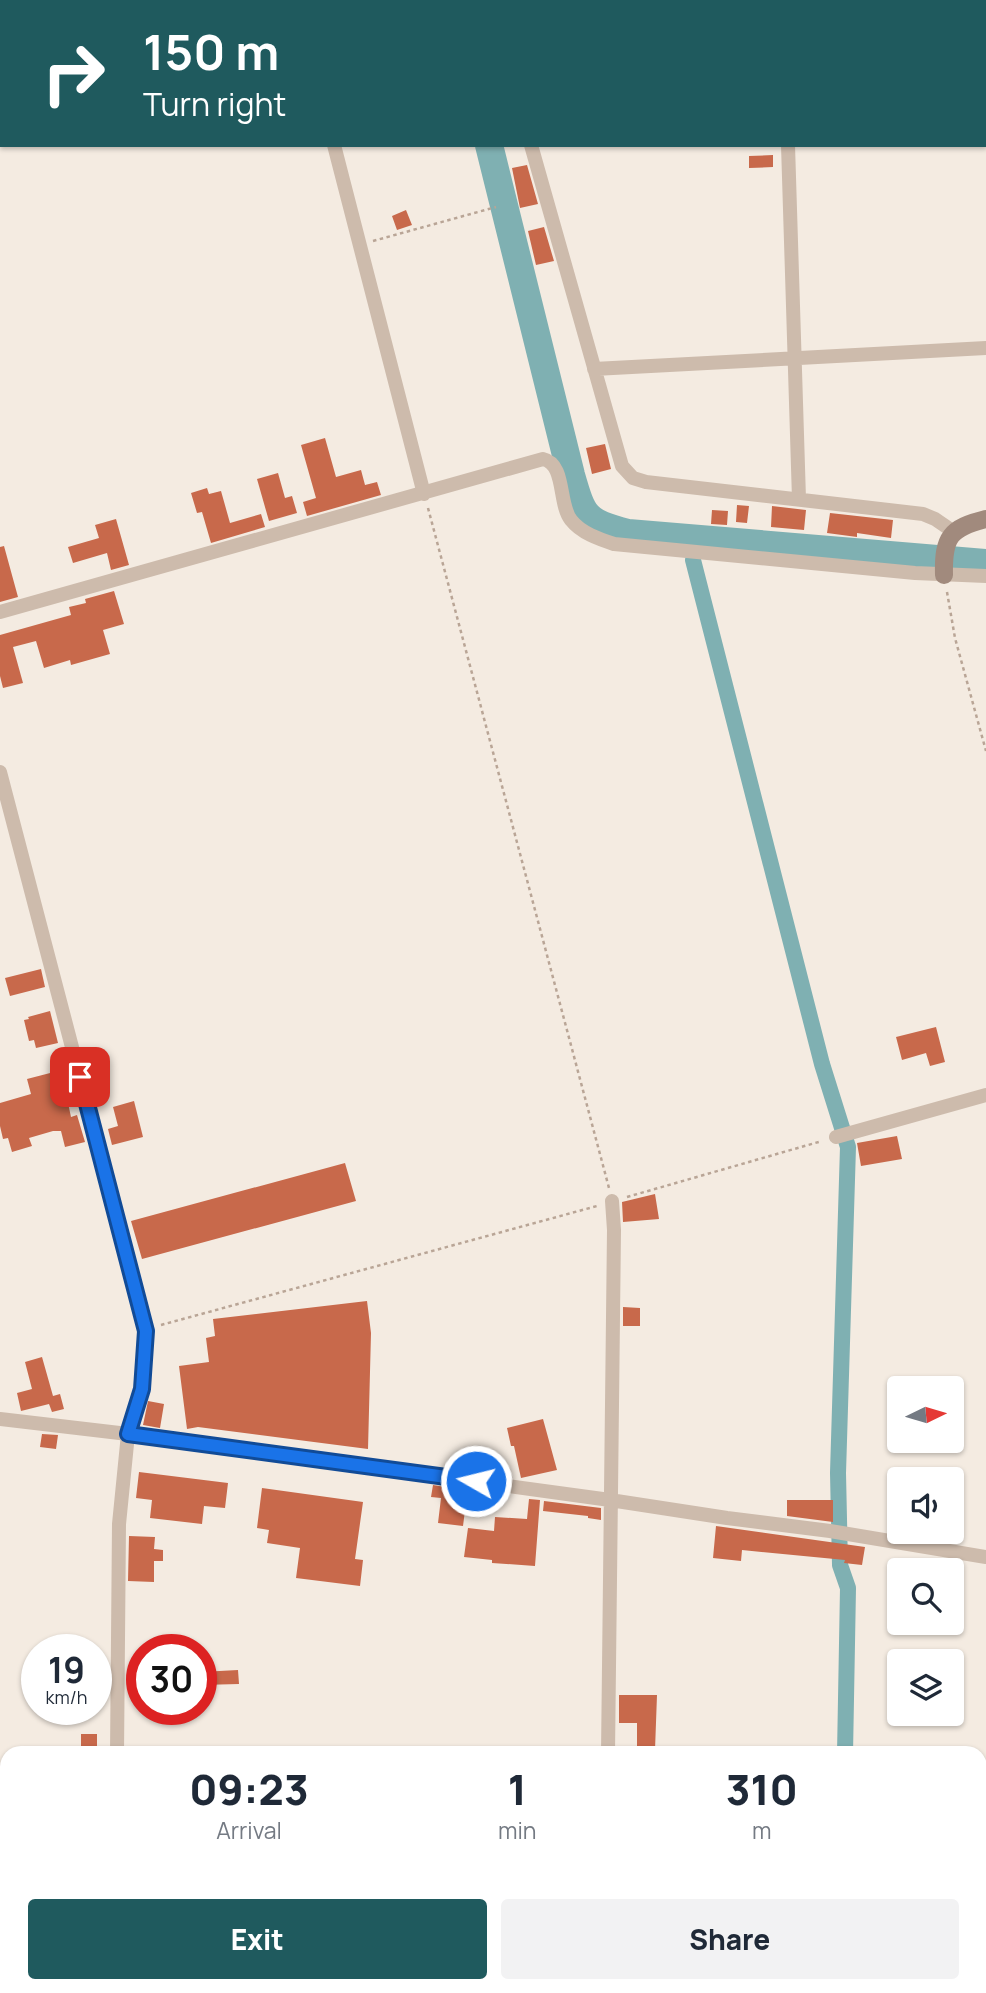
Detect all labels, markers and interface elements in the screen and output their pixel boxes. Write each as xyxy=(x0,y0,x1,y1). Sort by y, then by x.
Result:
text: 150 m xyxy=(143,18,279,85)
icon: right xyxy=(28,28,119,119)
text: Turn right xyxy=(143,82,286,126)
pin xyxy=(50,1047,110,1107)
icon: arrive xyxy=(61,1058,99,1096)
north arrow xyxy=(887,1376,964,1452)
map controls xyxy=(887,1376,964,1726)
position arrow xyxy=(439,1444,513,1518)
button: sound xyxy=(887,1467,964,1544)
button: search xyxy=(887,1558,964,1635)
speed limit sign: 30 xyxy=(126,1634,217,1725)
text: 19 xyxy=(48,1646,85,1694)
button: layers xyxy=(887,1649,964,1726)
text: km/h xyxy=(46,1685,87,1709)
text: 09:23 xyxy=(189,1760,309,1818)
text: 1 xyxy=(508,1760,527,1818)
text: 310 xyxy=(726,1760,798,1818)
text: Arrival xyxy=(216,1814,282,1846)
text: min xyxy=(498,1814,536,1846)
text: m xyxy=(752,1814,772,1846)
button: Exit xyxy=(28,1899,487,1979)
button: Share xyxy=(501,1899,959,1979)

